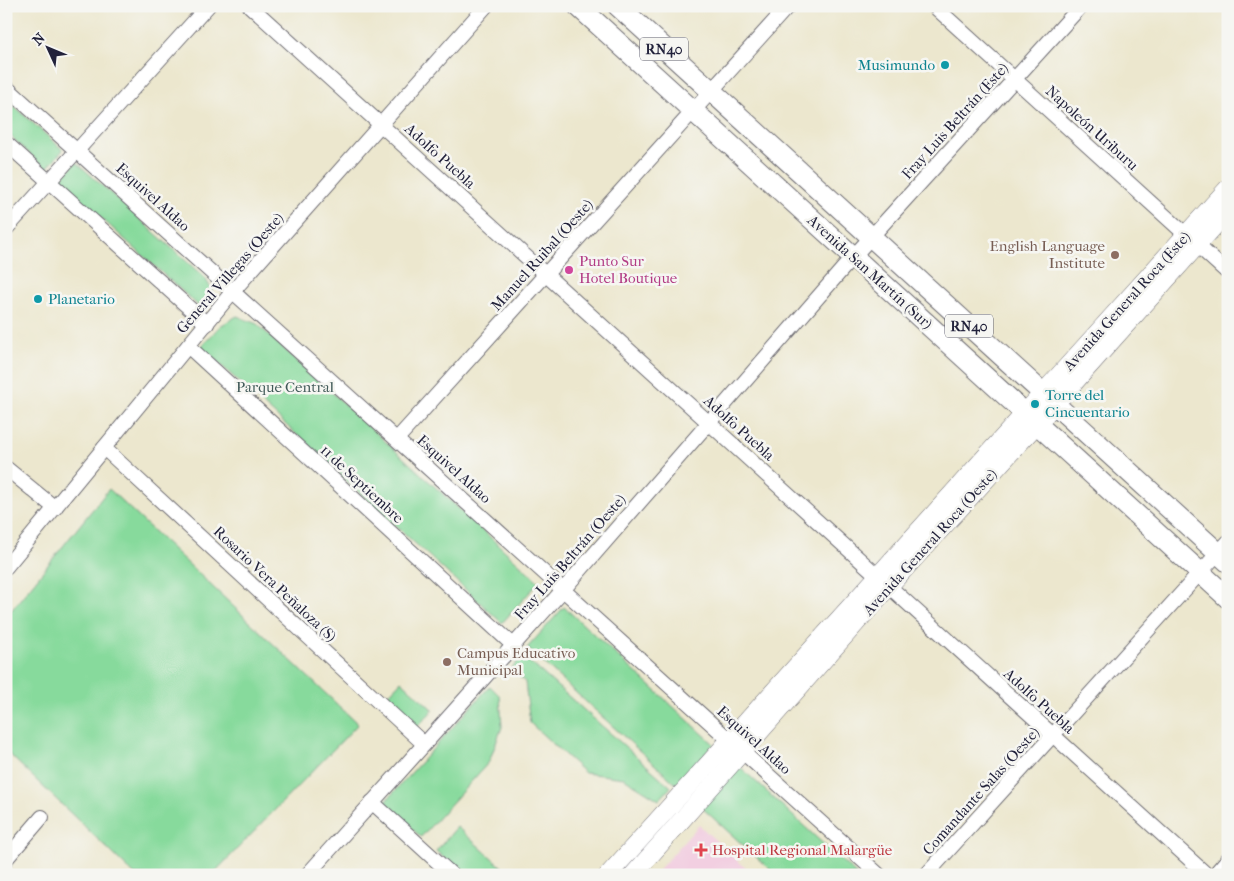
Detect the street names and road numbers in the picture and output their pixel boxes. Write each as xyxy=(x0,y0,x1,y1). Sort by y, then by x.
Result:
road number: RN40 xyxy=(640,38,688,61)
street label: Fray Luis Beltrán (Este) xyxy=(898,59,1012,183)
street label: Napoleón Uriburu xyxy=(1042,82,1142,175)
street label: Adolfo Puebla xyxy=(400,119,480,193)
street label: Esquivel Aldao xyxy=(112,159,194,235)
street label: Manuel Ruibal (Oeste) xyxy=(487,196,597,314)
street label: General Villegas (Oeste) xyxy=(173,209,287,337)
street label: Avenida San Martín (Sur) xyxy=(803,211,936,333)
street label: Avenida General Roca (Este) xyxy=(1059,228,1194,375)
road number: RN40 xyxy=(945,314,993,338)
street label: Adolfo Puebla xyxy=(699,391,779,465)
street label: Esquivel Aldao xyxy=(413,431,495,507)
street label: 11 de Septiembre xyxy=(317,441,408,527)
street label: Avenida General Roca (Oeste) xyxy=(859,465,1001,620)
street label: Fray Luis Beltrán (Oeste) xyxy=(510,490,630,624)
street label: Rosario Vera Peñaloza (S) xyxy=(210,522,340,646)
street label: Adolfo Puebla xyxy=(999,664,1079,738)
street label: Esquivel Aldao xyxy=(713,702,795,778)
street label: Comandante Salas (Oeste) xyxy=(919,723,1043,859)

